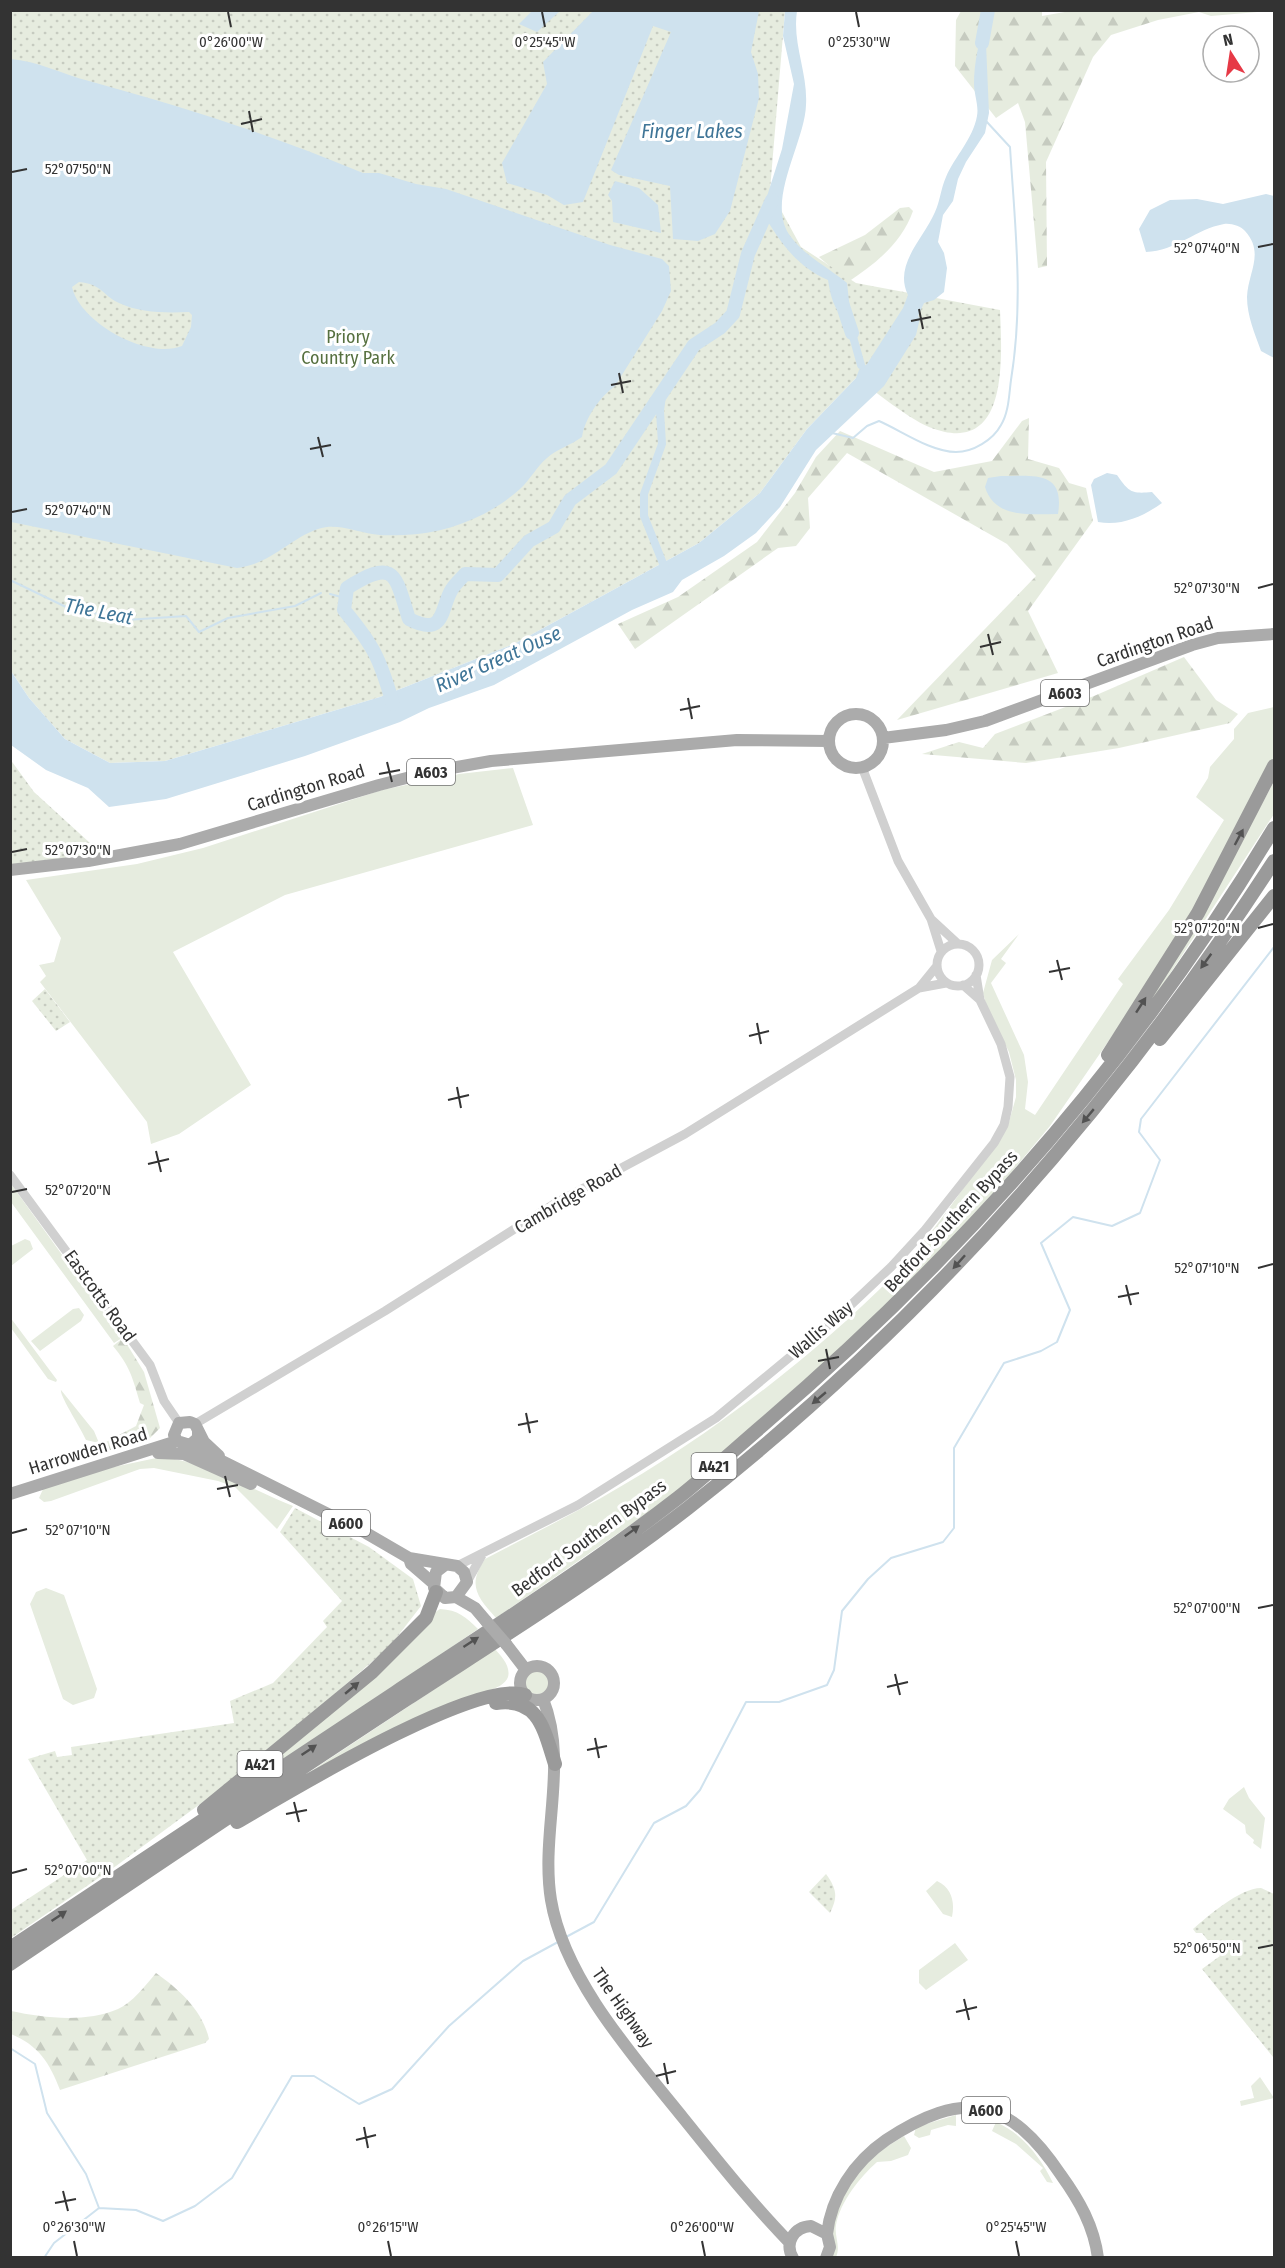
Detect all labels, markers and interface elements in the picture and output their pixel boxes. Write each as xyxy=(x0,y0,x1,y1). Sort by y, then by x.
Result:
north arrow xyxy=(1201,24,1261,84)
text: N xyxy=(1221,30,1235,50)
text: 0°26'00"W xyxy=(199,33,263,51)
text: 0°25'45"W xyxy=(515,33,575,51)
text: 0°25'30"W xyxy=(828,33,890,51)
water label: Finger Lakes xyxy=(641,119,743,143)
text: 52°07'50"N xyxy=(45,160,111,178)
text: 52°07'40"N xyxy=(1174,239,1240,257)
park label: Priory Country Park xyxy=(301,326,395,369)
text: 52°07'40"N xyxy=(45,501,111,519)
text: 52°07'30"N xyxy=(1174,579,1240,597)
water label: The Leat xyxy=(63,593,135,629)
street label: Cardington Road xyxy=(1094,612,1216,672)
water label: River Great Ouse xyxy=(431,620,565,697)
road number: A603 xyxy=(1041,680,1089,706)
road number: A603 xyxy=(407,759,455,785)
street label: Cardington Road xyxy=(245,760,367,816)
one-way arrow xyxy=(1235,828,1244,845)
text: 52°07'30"N xyxy=(45,841,111,859)
text: 52°07'20"N xyxy=(1174,919,1240,937)
one-way arrow xyxy=(1201,954,1213,969)
one-way arrow xyxy=(1136,997,1147,1013)
one-way arrow xyxy=(1081,1108,1094,1124)
street label: Bedford Southern Bypass xyxy=(879,1145,1023,1297)
street label: Cambridge Road xyxy=(510,1159,626,1239)
text: 52°07'20"N xyxy=(45,1181,111,1199)
street label: Eastcotts Road xyxy=(59,1246,141,1346)
one-way arrow xyxy=(953,1254,966,1269)
text: 52°07'10"N xyxy=(1174,1259,1240,1277)
street label: Wallis Way xyxy=(785,1296,857,1364)
one-way arrow xyxy=(811,1391,827,1404)
street label: Harrowden Road xyxy=(26,1423,150,1479)
road number: A421 xyxy=(692,1453,736,1479)
street label: Bedford Southern Bypass xyxy=(507,1474,671,1602)
road number: A600 xyxy=(322,1510,370,1536)
text: 52°07'10"N xyxy=(45,1521,111,1539)
one-way arrow xyxy=(624,1525,639,1537)
text: 52°07'00"N xyxy=(1173,1599,1241,1617)
one-way arrow xyxy=(463,1636,479,1648)
one-way arrow xyxy=(344,1682,360,1695)
one-way arrow xyxy=(301,1744,317,1755)
road number: A421 xyxy=(238,1751,282,1777)
text: 52°07'00"N xyxy=(44,1861,112,1879)
one-way arrow xyxy=(51,1911,67,1922)
text: 52°06'50"N xyxy=(1173,1939,1241,1957)
street label: The Highway xyxy=(587,1964,659,2052)
road number: A600 xyxy=(962,2097,1010,2123)
text: 0°26'30"W xyxy=(43,2218,105,2236)
text: 0°26'15"W xyxy=(358,2218,418,2236)
text: 0°26'00"W xyxy=(670,2218,734,2236)
text: 0°25'45"W xyxy=(986,2218,1046,2236)

